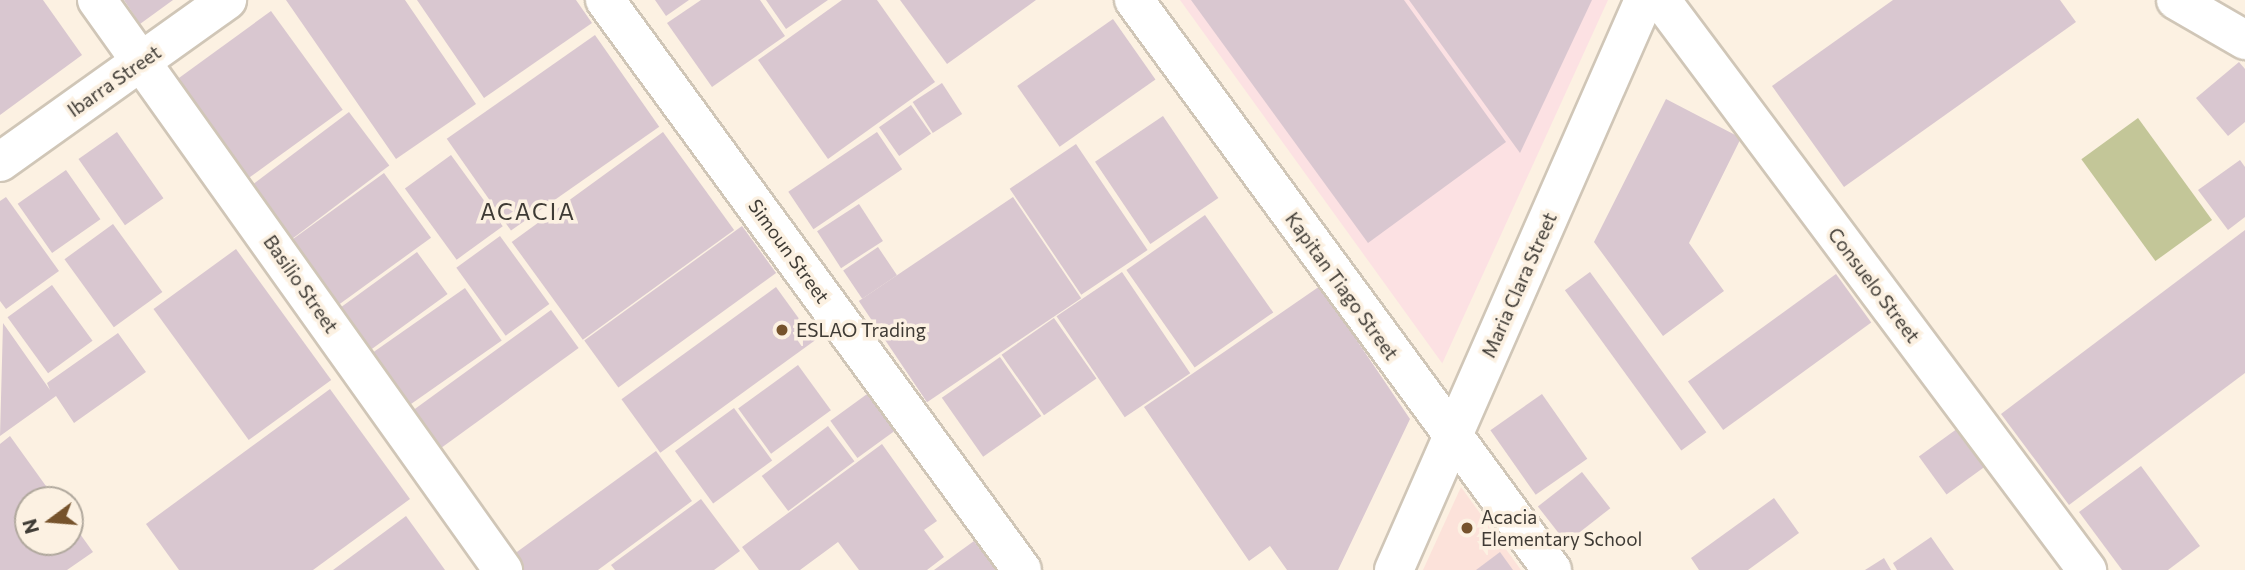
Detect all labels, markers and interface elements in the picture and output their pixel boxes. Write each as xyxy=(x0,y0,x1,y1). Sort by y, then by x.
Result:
street label: Ibarra Street xyxy=(63,40,165,122)
street label: Simoun Street xyxy=(744,195,834,307)
district label: ACACIA xyxy=(481,197,575,225)
street label: Kapitan Tiago Street xyxy=(1281,208,1403,364)
street label: Maria Clara Street xyxy=(1477,209,1561,361)
street label: Consuelo Street xyxy=(1823,223,1925,347)
street label: Basilio Street xyxy=(259,231,343,337)
place label: ESLAO Trading xyxy=(796,319,926,341)
marker: ESLAO Trading xyxy=(774,322,790,338)
north arrow xyxy=(14,486,84,556)
place label: Acacia Elementary School xyxy=(1481,506,1642,550)
text: N xyxy=(17,516,43,536)
marker: Acacia Elementary School xyxy=(1459,520,1475,536)

